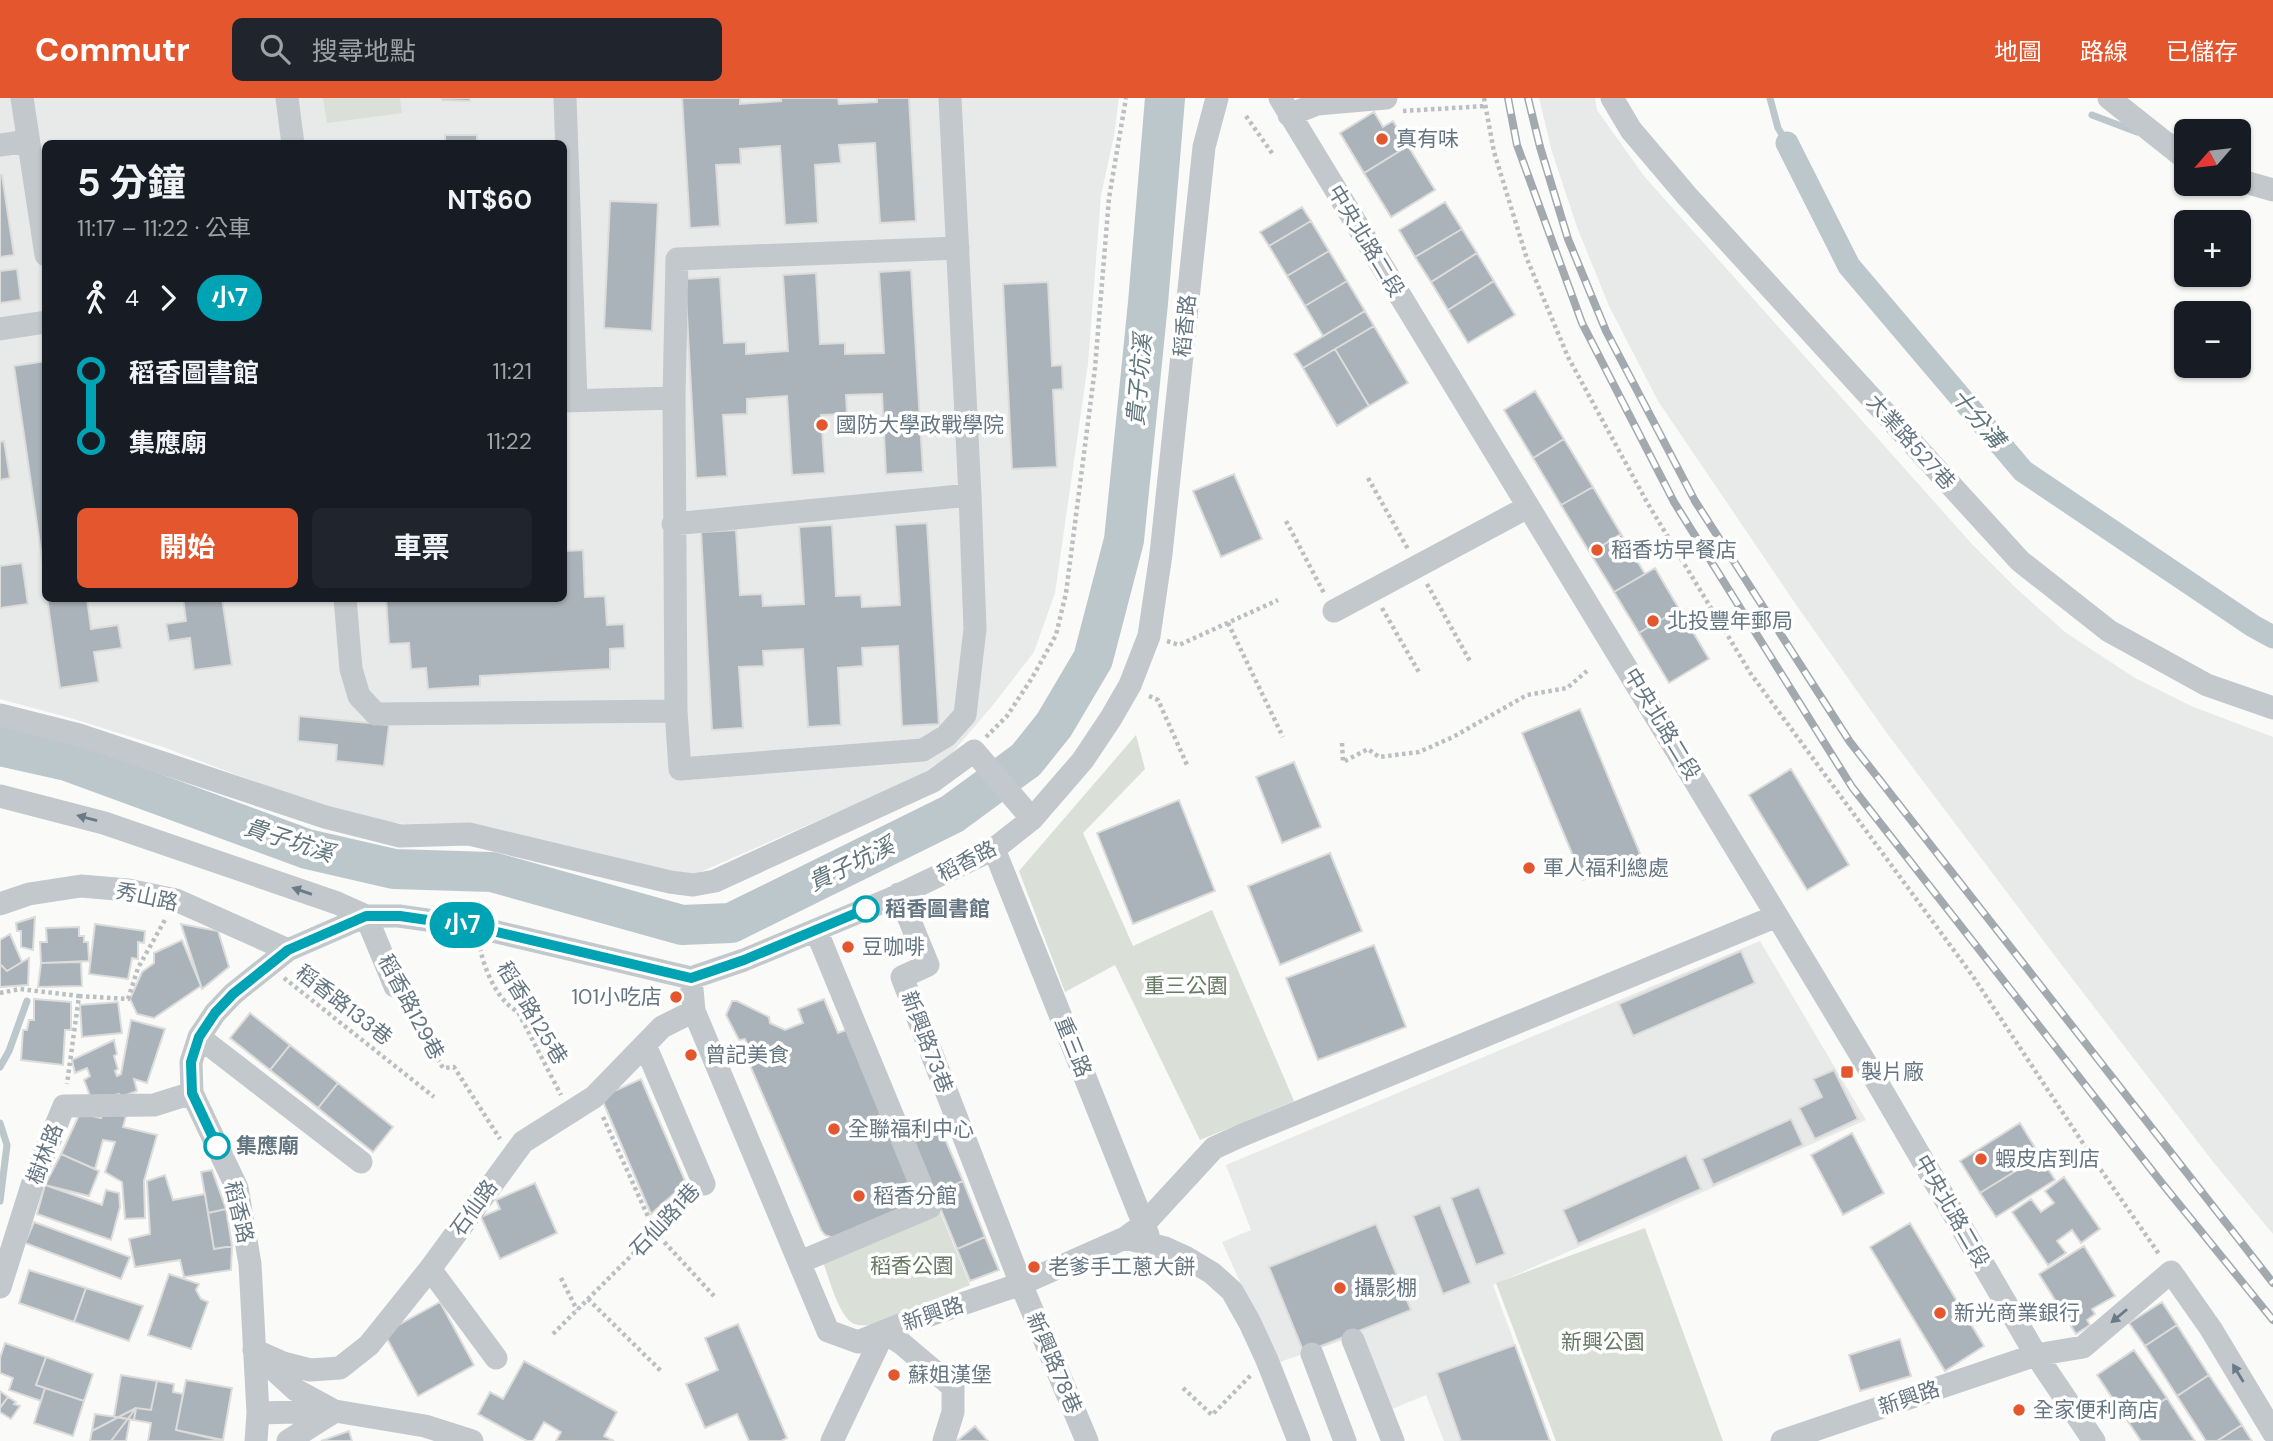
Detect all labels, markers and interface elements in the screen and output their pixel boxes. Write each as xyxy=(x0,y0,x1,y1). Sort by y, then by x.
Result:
search box xyxy=(232,18,722,81)
text: Commutr xyxy=(35,28,190,71)
icon: search xyxy=(256,30,294,68)
text: 搜尋地點 xyxy=(312,34,416,68)
text: 地圖 xyxy=(1994,36,2042,67)
text: 路線 xyxy=(2080,36,2128,67)
text: 已儲存 xyxy=(2166,36,2238,67)
north arrow xyxy=(2174,119,2250,196)
map controls xyxy=(2174,119,2251,378)
place label: 真有味 xyxy=(1396,125,1459,153)
marker: 真有味 xyxy=(1374,131,1390,147)
text: 5 分鐘 xyxy=(77,158,186,208)
street label: 中央北路二段 xyxy=(1322,180,1410,302)
text: NT$60 xyxy=(447,183,532,217)
button: + xyxy=(2174,210,2251,287)
text: 11:17 – 11:22 · 公車 xyxy=(77,213,251,243)
icon: walk xyxy=(77,279,115,317)
icon: forward xyxy=(149,279,187,317)
text: 小7 xyxy=(211,282,248,313)
text: 4 xyxy=(125,283,139,313)
street label: 稻香路 xyxy=(1168,293,1202,359)
button: − xyxy=(2174,301,2251,378)
water label: 貴子坑溪 xyxy=(1120,330,1158,427)
text: 稻香圖書館 xyxy=(129,356,259,390)
text: 11:21 xyxy=(493,356,532,386)
water label: 十分溝 xyxy=(1944,382,2014,456)
street label: 大業路527巷 xyxy=(1861,388,1961,496)
place label: 國防大學政戰學院 xyxy=(836,411,1004,439)
marker: 國防大學政戰學院 xyxy=(814,417,830,433)
text: 集應廟 xyxy=(129,426,207,460)
text: 11:22 xyxy=(487,426,532,456)
button: 開始 xyxy=(77,508,298,588)
button: 車票 xyxy=(312,508,532,588)
place label: 稻香坊早餐店 xyxy=(1611,536,1737,564)
marker: 稻香坊早餐店 xyxy=(1589,542,1605,558)
place label: 北投豐年郵局 xyxy=(1667,607,1793,635)
marker: 北投豐年郵局 xyxy=(1645,613,1661,629)
street label: 中央北路二段 xyxy=(1618,663,1706,785)
water label: 貴子坑溪 xyxy=(241,812,340,869)
one-way arrow xyxy=(76,813,97,823)
water label: 貴子坑溪 xyxy=(803,829,902,898)
street label: 稻香路 xyxy=(933,834,1001,888)
place label: 軍人福利總處 xyxy=(1543,854,1669,882)
marker: 軍人福利總處 xyxy=(1521,860,1537,876)
street label: 秀山路 xyxy=(113,877,181,917)
one-way arrow xyxy=(292,885,313,896)
place label: 稻香圖書館 xyxy=(885,895,990,923)
marker: 稻香圖書館 xyxy=(853,896,879,922)
line badge: 小7 xyxy=(430,902,494,948)
text: 小7 xyxy=(444,909,480,940)
place label: 豆咖啡 xyxy=(862,933,925,961)
marker: 豆咖啡 xyxy=(840,939,856,955)
street label: 稻香路129巷 xyxy=(371,949,451,1065)
street label: 稻香路125巷 xyxy=(490,956,574,1070)
street label: 稻香路133巷 xyxy=(290,958,398,1052)
park label: 重三公園 xyxy=(1144,972,1228,1000)
place label: 101小吃店 xyxy=(572,983,662,1011)
street label: 新興路73巷 xyxy=(895,987,959,1097)
marker: 101小吃店 xyxy=(668,989,684,1005)
street label: 重三路 xyxy=(1048,1013,1098,1081)
place label: 曾記美食 xyxy=(705,1041,789,1069)
marker: 曾記美食 xyxy=(683,1047,699,1063)
place label: 製片廠 xyxy=(1861,1058,1924,1086)
marker: 製片廠 xyxy=(1839,1064,1855,1080)
place label: 全聯福利中心 xyxy=(848,1115,974,1143)
street label: 樹林路 xyxy=(21,1120,69,1188)
marker: 全聯福利中心 xyxy=(826,1121,842,1137)
place label: 集應廟 xyxy=(236,1132,299,1160)
marker: 集應廟 xyxy=(204,1133,230,1159)
place label: 蝦皮店到店 xyxy=(1995,1145,2100,1173)
street label: 中央北路二段 xyxy=(1908,1149,1996,1273)
marker: 蝦皮店到店 xyxy=(1973,1151,1989,1167)
street label: 石仙路 xyxy=(444,1174,504,1242)
street label: 石仙路1巷 xyxy=(624,1177,706,1263)
street label: 稻香路 xyxy=(218,1178,260,1246)
place label: 稻香分館 xyxy=(873,1182,957,1210)
marker: 稻香分館 xyxy=(851,1188,867,1204)
park label: 稻香公園 xyxy=(870,1252,954,1280)
place label: 老爹手工蔥大餅 xyxy=(1048,1253,1195,1281)
marker: 老爹手工蔥大餅 xyxy=(1026,1259,1042,1275)
place label: 攝影棚 xyxy=(1354,1274,1417,1302)
marker: 攝影棚 xyxy=(1332,1280,1348,1296)
street label: 新興路 xyxy=(899,1291,967,1337)
place label: 新光商業銀行 xyxy=(1954,1299,2080,1327)
marker: 新光商業銀行 xyxy=(1932,1305,1948,1321)
street label: 新興路78巷 xyxy=(1020,1308,1088,1418)
one-way arrow xyxy=(2111,1309,2129,1324)
park label: 新興公園 xyxy=(1561,1328,1645,1356)
place label: 蘇姐漢堡 xyxy=(908,1361,992,1389)
one-way arrow xyxy=(2231,1364,2244,1383)
marker: 蘇姐漢堡 xyxy=(886,1367,902,1383)
street label: 新興路 xyxy=(1875,1375,1943,1421)
place label: 全家便利商店 xyxy=(2033,1396,2159,1424)
marker: 全家便利商店 xyxy=(2011,1402,2027,1418)

